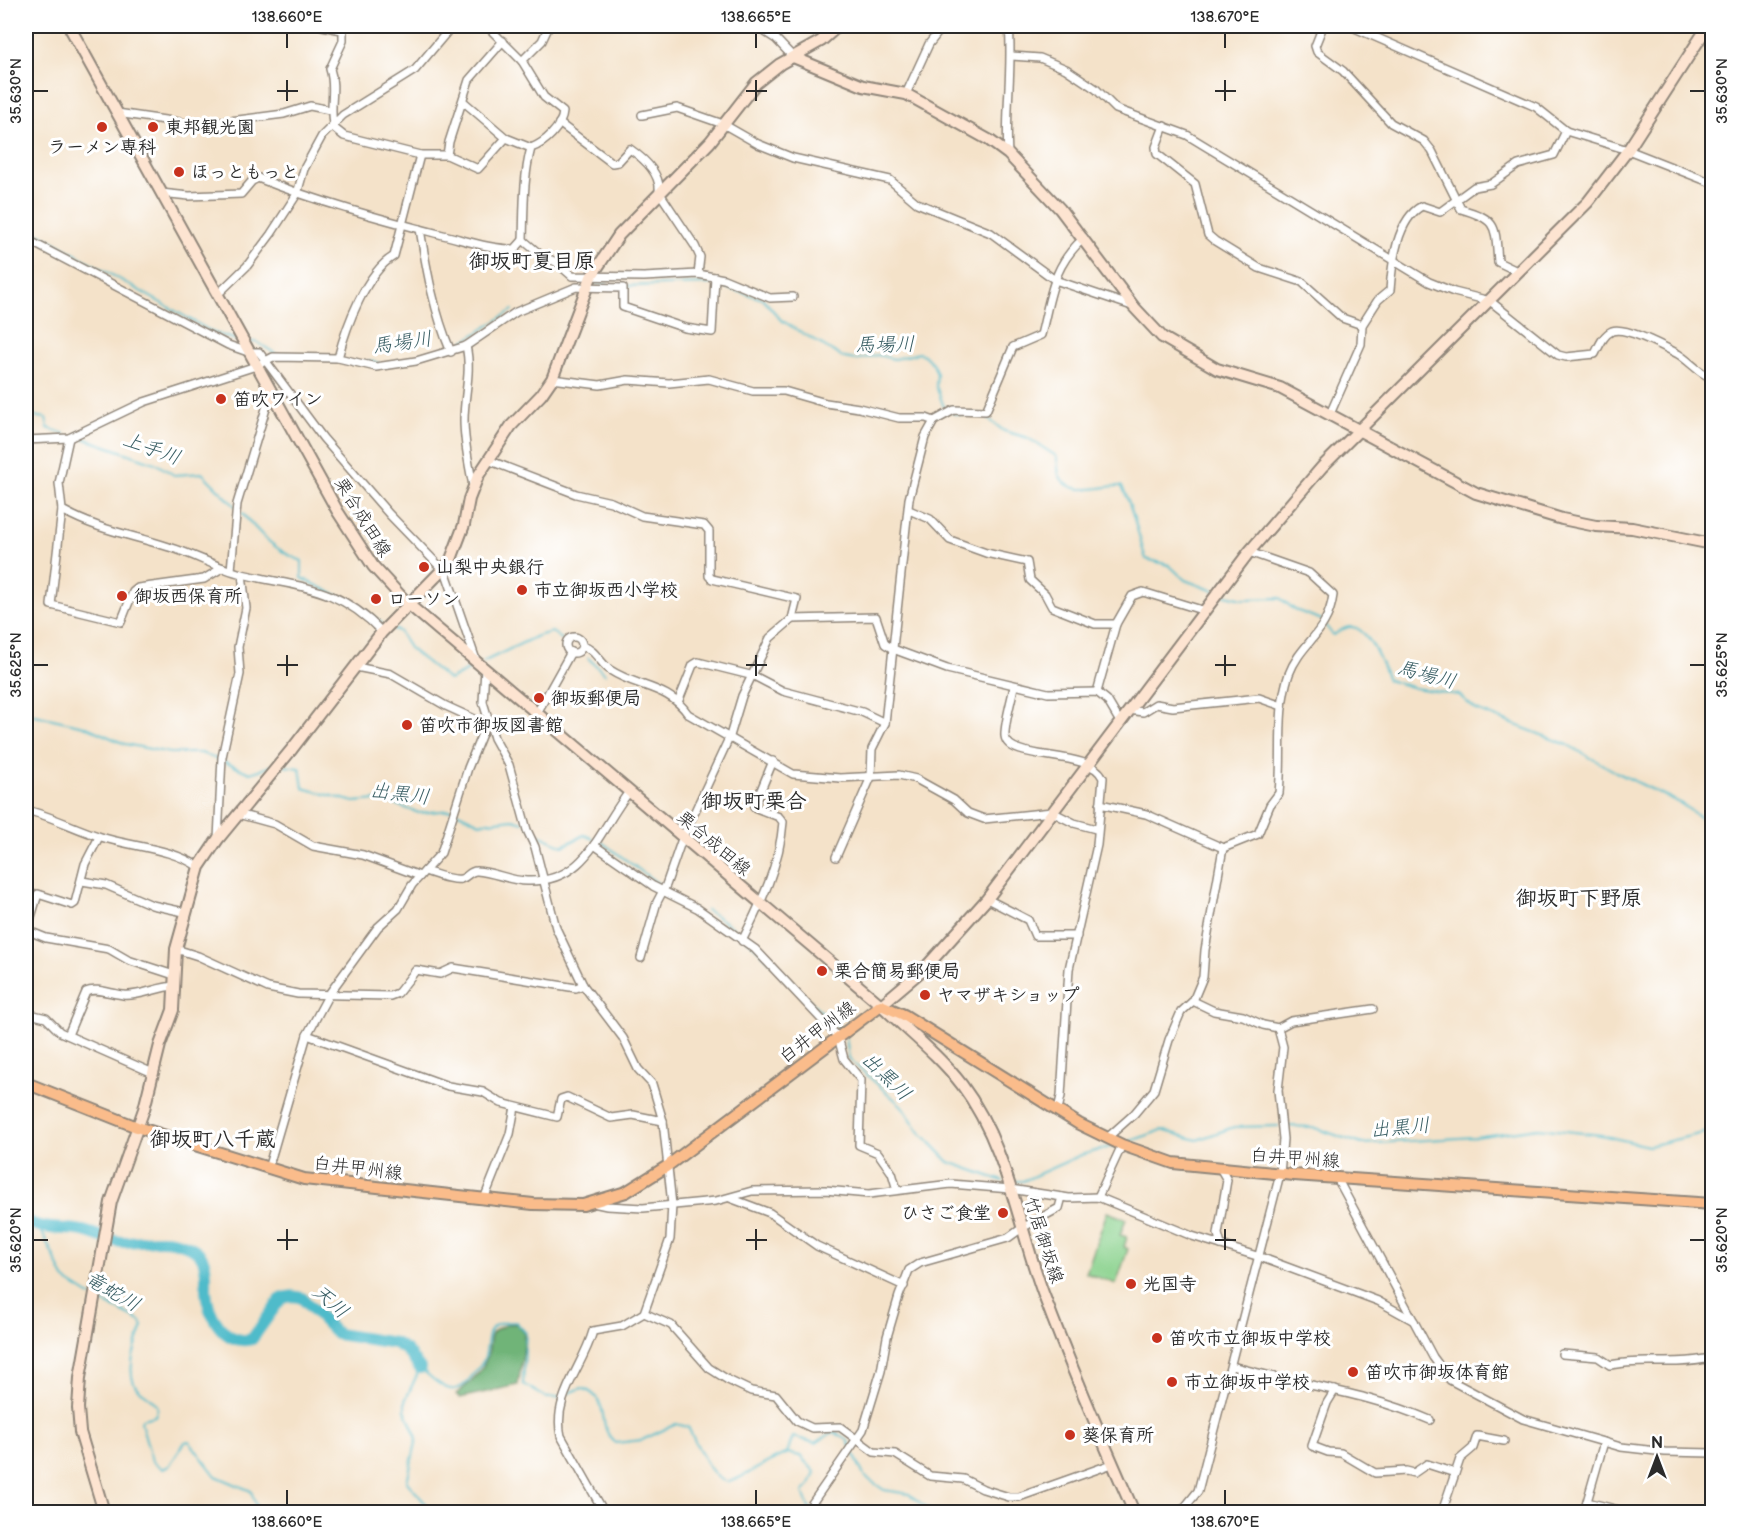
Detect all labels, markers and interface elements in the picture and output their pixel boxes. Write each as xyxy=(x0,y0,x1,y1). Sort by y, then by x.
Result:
text: 138.660°E xyxy=(252,8,322,27)
text: 138.665°E xyxy=(721,8,791,27)
text: 138.670°E xyxy=(1191,8,1260,27)
text: 35.630°N xyxy=(7,58,26,124)
text: 35.630°N xyxy=(1713,58,1732,124)
place label: 東邦観光園 xyxy=(165,117,255,138)
marker: ラーメン専科 xyxy=(95,120,109,134)
marker: 東邦観光園 xyxy=(146,120,160,134)
place label: ラーメン専科 xyxy=(48,137,156,158)
place label: ほっともっと xyxy=(191,162,299,183)
marker: ほっともっと xyxy=(172,165,186,179)
district label: 御坂町夏目原 xyxy=(469,249,595,274)
water label: 馬場川 xyxy=(371,327,434,359)
water label: 馬場川 xyxy=(855,332,915,358)
place label: 笛吹ワイン xyxy=(233,389,323,410)
marker: 笛吹ワイン xyxy=(214,392,228,406)
water label: 上手川 xyxy=(119,427,184,470)
street label: 栗合成田線 xyxy=(330,474,395,561)
place label: 山梨中央銀行 xyxy=(436,557,544,578)
marker: 山梨中央銀行 xyxy=(417,560,431,574)
place label: 市立御坂西小学校 xyxy=(534,580,678,601)
marker: 市立御坂西小学校 xyxy=(515,583,529,597)
place label: 御坂西保育所 xyxy=(134,586,242,607)
marker: 御坂西保育所 xyxy=(115,589,129,603)
place label: ローソン xyxy=(388,589,460,610)
marker: ローソン xyxy=(369,592,383,606)
text: 35.625°N xyxy=(7,632,26,698)
text: 35.625°N xyxy=(1713,632,1732,698)
water label: 馬場川 xyxy=(1395,656,1459,694)
place label: 御坂郵便局 xyxy=(551,688,641,709)
marker: 御坂郵便局 xyxy=(532,691,546,705)
place label: 笛吹市御坂図書館 xyxy=(419,715,563,736)
marker: 笛吹市御坂図書館 xyxy=(400,718,414,732)
water label: 出黒川 xyxy=(369,778,431,810)
district label: 御坂町栗合 xyxy=(702,789,807,814)
street label: 栗合成田線 xyxy=(672,806,755,880)
district label: 御坂町下野原 xyxy=(1516,886,1642,911)
place label: 栗合簡易郵便局 xyxy=(834,961,960,982)
marker: 栗合簡易郵便局 xyxy=(815,964,829,978)
place label: ヤマザキショップ xyxy=(937,985,1080,1006)
marker: ヤマザキショップ xyxy=(918,988,932,1002)
street label: 白井甲州線 xyxy=(775,997,860,1068)
water label: 出黒川 xyxy=(856,1047,916,1106)
water label: 出黒川 xyxy=(1369,1113,1431,1143)
district label: 御坂町八千蔵 xyxy=(150,1127,276,1152)
street label: 白井甲州線 xyxy=(1249,1145,1341,1172)
street label: 白井甲州線 xyxy=(312,1153,404,1184)
street label: 竹居御坂線 xyxy=(1020,1194,1067,1286)
place label: ひさご食堂 xyxy=(901,1203,991,1224)
marker: ひさご食堂 xyxy=(996,1206,1010,1220)
text: 35.620°N xyxy=(7,1207,26,1273)
text: 35.620°N xyxy=(1713,1207,1732,1273)
water label: 竜蛇川 xyxy=(81,1266,144,1317)
place label: 光国寺 xyxy=(1143,1274,1197,1295)
marker: 光国寺 xyxy=(1124,1277,1138,1291)
water label: 天川 xyxy=(307,1280,353,1324)
place label: 笛吹市立御坂中学校 xyxy=(1169,1328,1331,1349)
marker: 笛吹市立御坂中学校 xyxy=(1150,1331,1164,1345)
place label: 笛吹市御坂体育館 xyxy=(1365,1362,1509,1383)
marker: 笛吹市御坂体育館 xyxy=(1346,1365,1360,1379)
place label: 市立御坂中学校 xyxy=(1184,1372,1310,1393)
marker: 市立御坂中学校 xyxy=(1165,1375,1179,1389)
place label: 葵保育所 xyxy=(1082,1425,1154,1446)
north arrow xyxy=(1627,1427,1687,1487)
marker: 葵保育所 xyxy=(1063,1428,1077,1442)
text: N xyxy=(1651,1434,1663,1453)
text: 138.660°E xyxy=(252,1513,322,1532)
text: 138.665°E xyxy=(721,1513,791,1532)
text: 138.670°E xyxy=(1191,1513,1260,1532)

